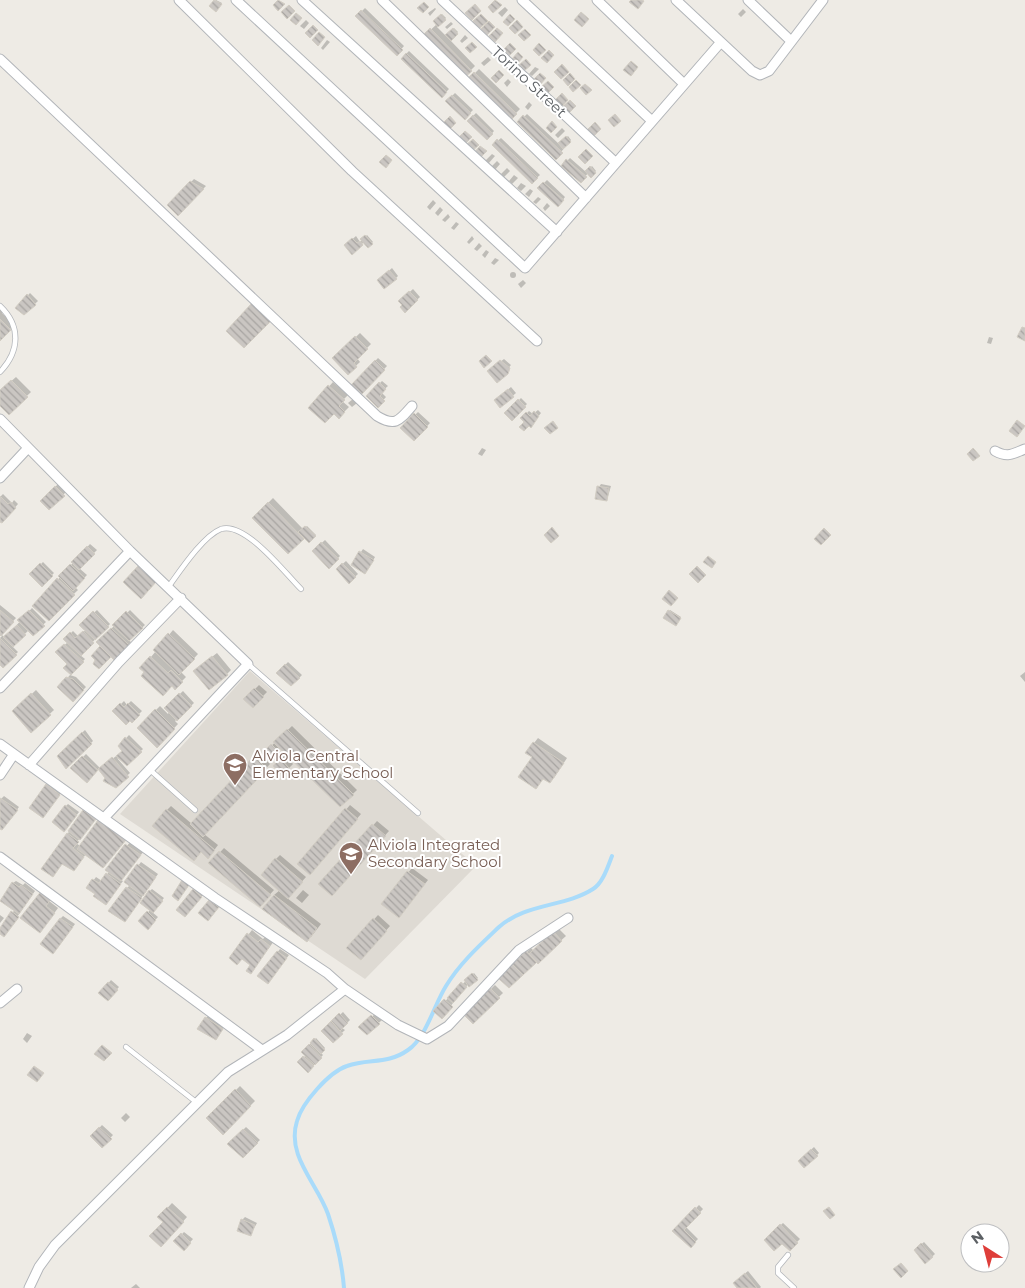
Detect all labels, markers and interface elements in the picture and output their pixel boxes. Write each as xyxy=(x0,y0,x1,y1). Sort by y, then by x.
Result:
street label: Torino Street xyxy=(488,42,571,121)
place label: Alviola Central Elementary School xyxy=(252,746,393,782)
school or university icon: Alviola Central Elementary School xyxy=(222,752,248,786)
place label: Alviola Integrated Secondary School xyxy=(368,835,502,871)
school or university icon: Alviola Integrated Secondary School xyxy=(338,841,364,875)
north arrow xyxy=(960,1223,1010,1273)
text: N xyxy=(967,1227,987,1248)

